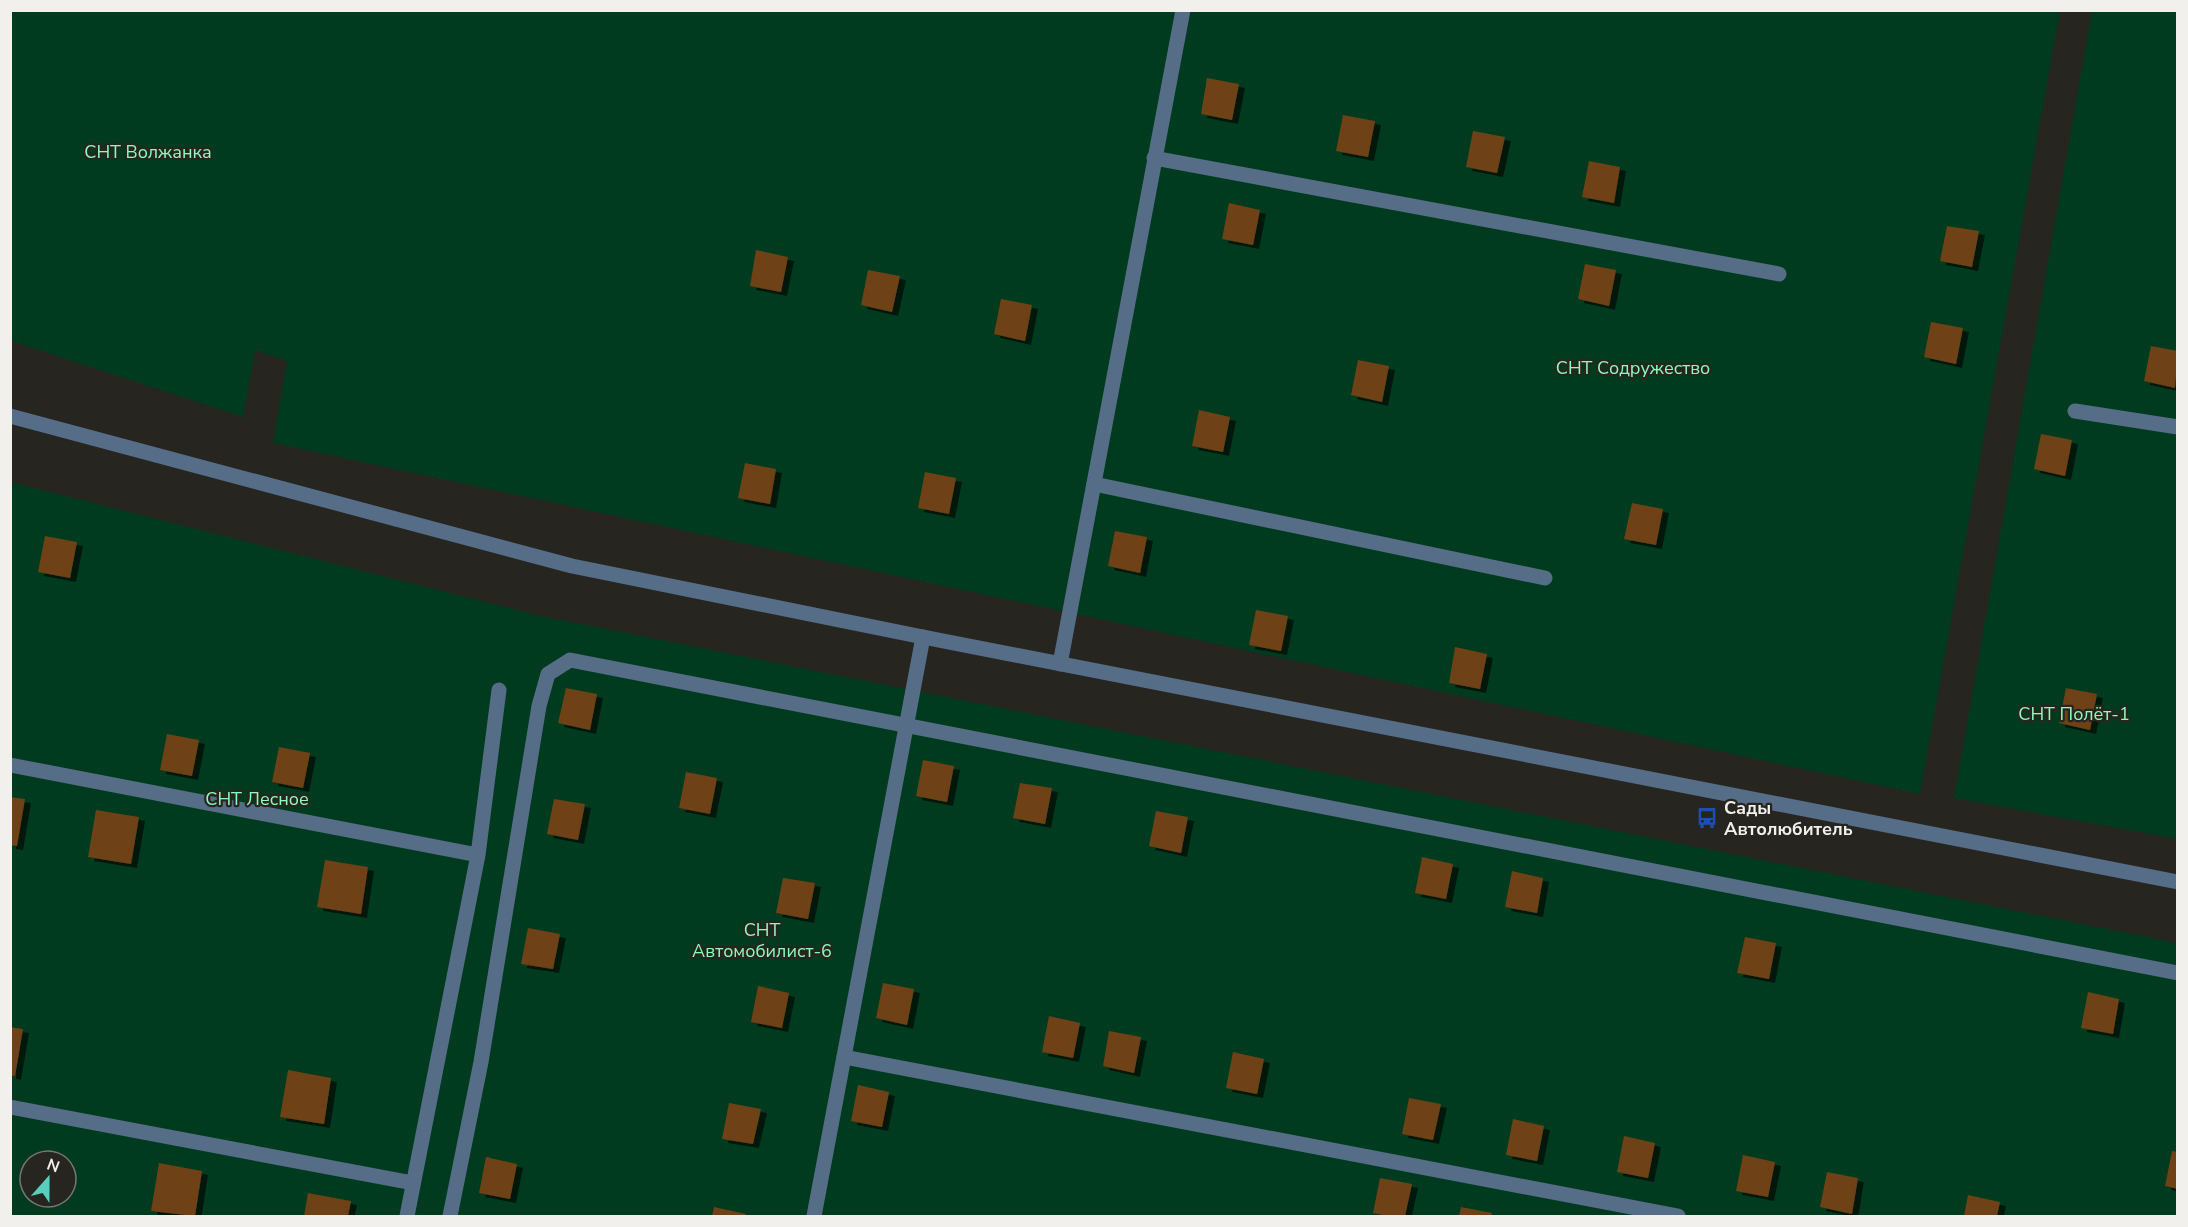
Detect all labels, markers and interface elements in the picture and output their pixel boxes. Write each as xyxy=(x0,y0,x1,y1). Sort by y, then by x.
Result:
park label: СНТ Волжанка xyxy=(84,140,212,164)
park label: СНТ Содружество xyxy=(1556,356,1710,380)
park label: СНТ Полёт-1 xyxy=(2018,702,2130,726)
park label: СНТ Лесное xyxy=(205,787,309,811)
place label: Сады Автолюбитель xyxy=(1724,796,1853,841)
bus stop icon: Сады Автолюбитель xyxy=(1695,806,1719,830)
park label: СНТ Автомобилист-6 xyxy=(692,918,832,963)
north arrow xyxy=(18,1149,78,1209)
text: N xyxy=(43,1154,63,1178)

